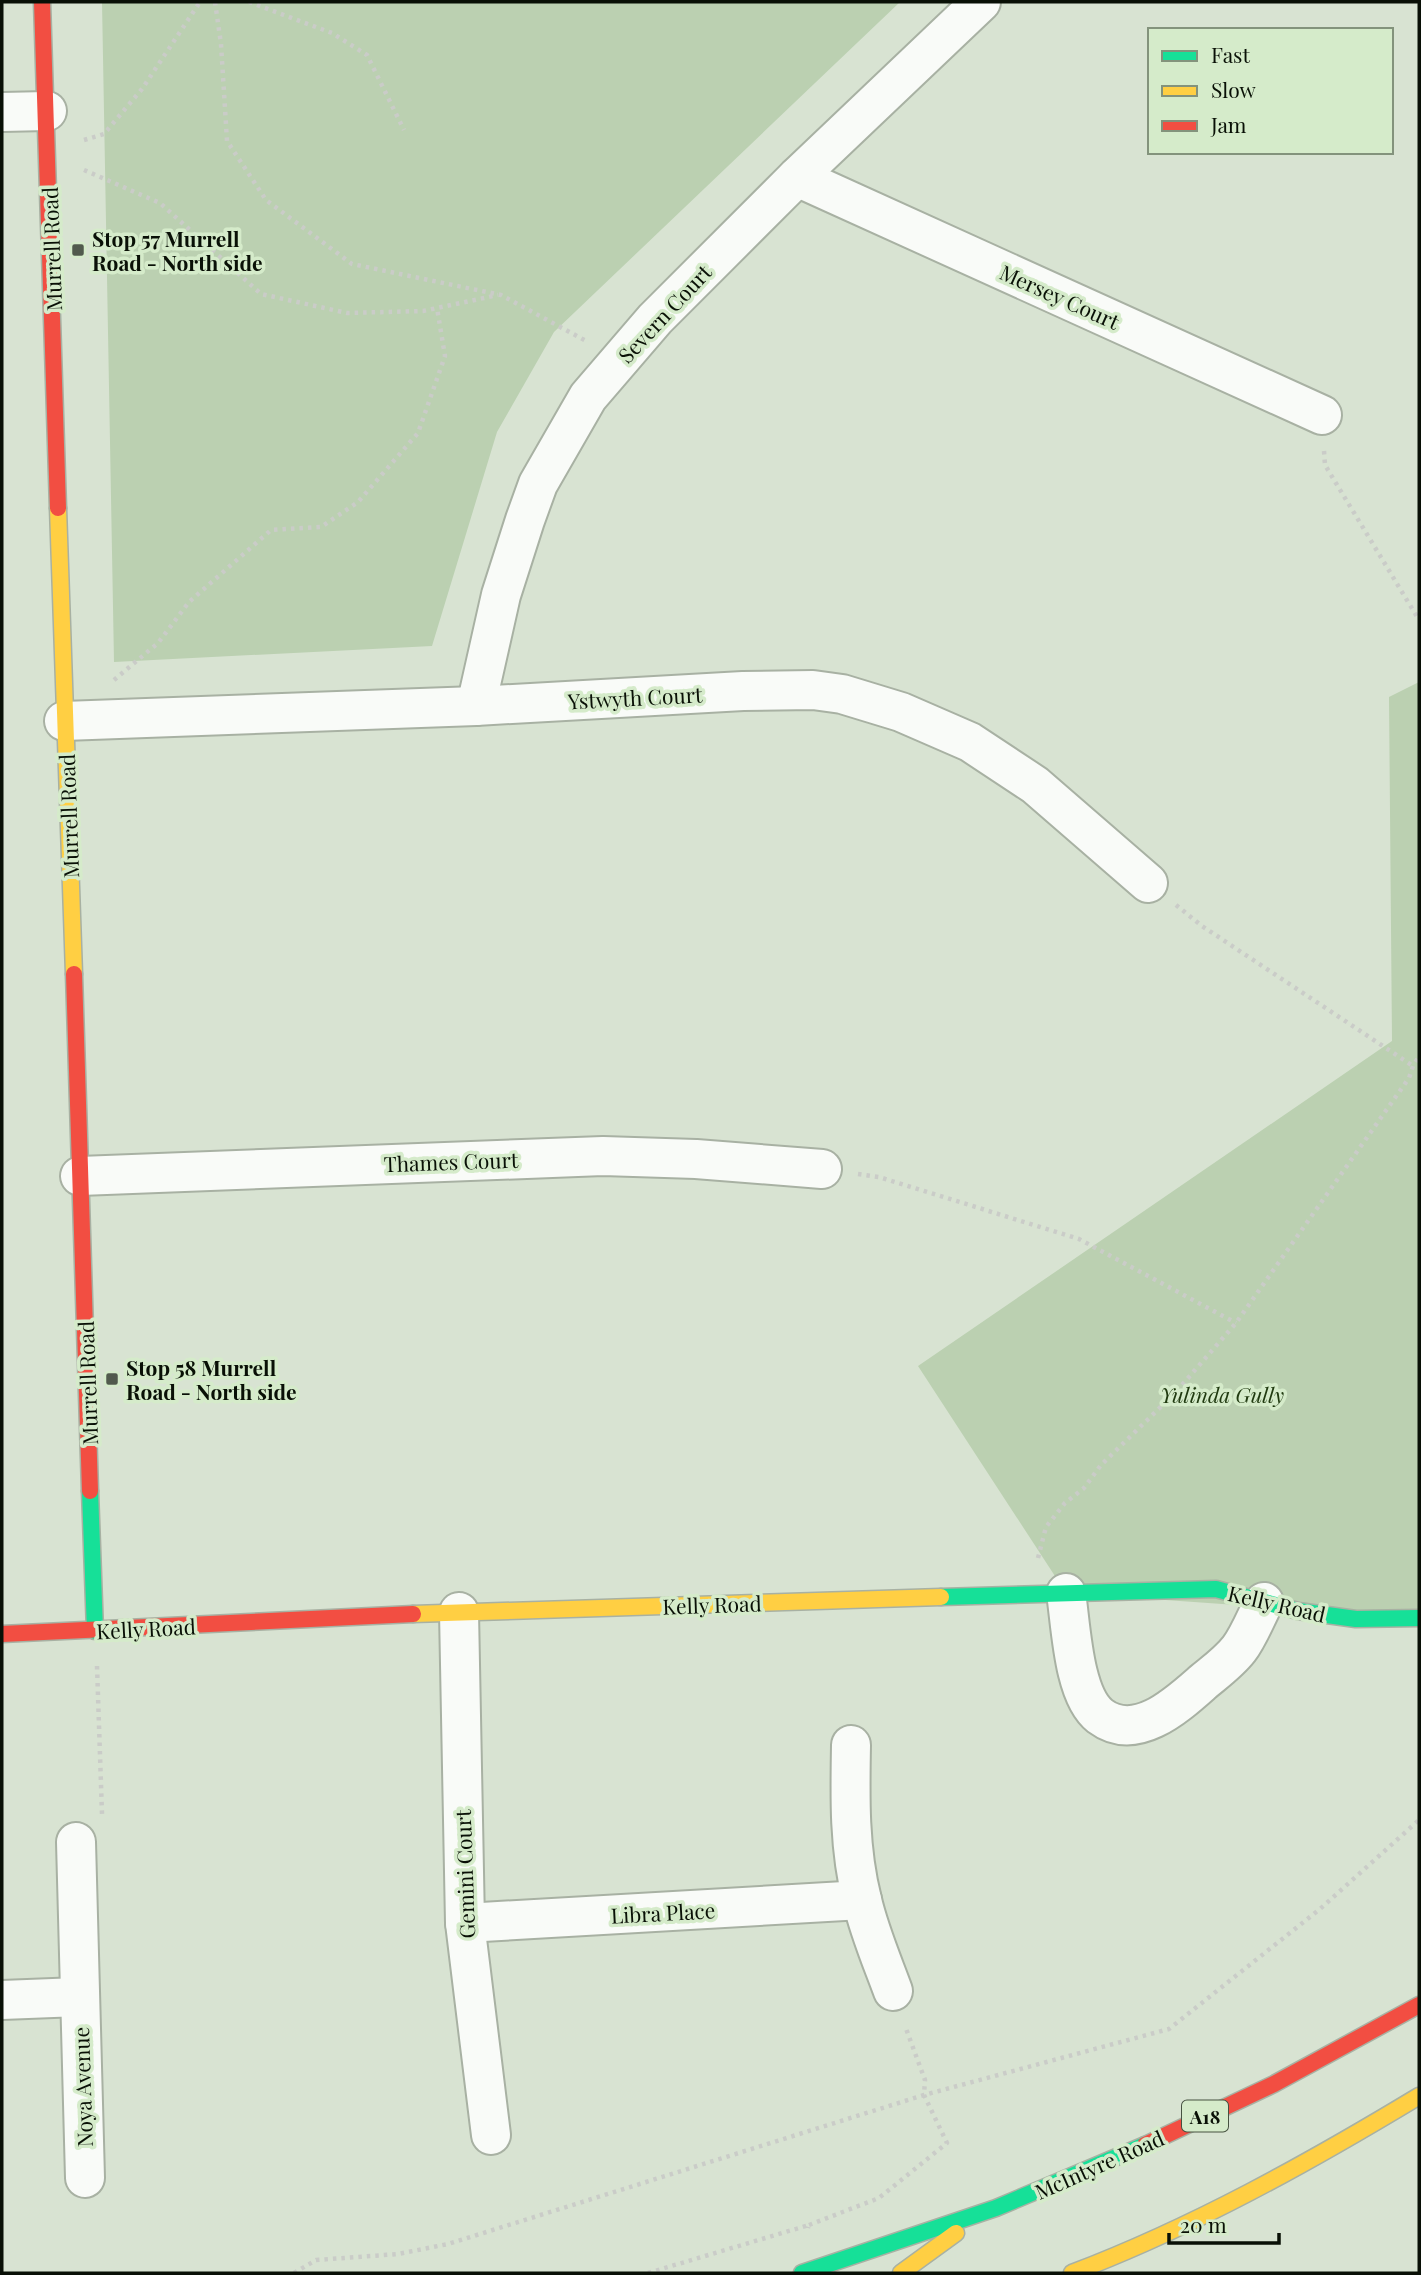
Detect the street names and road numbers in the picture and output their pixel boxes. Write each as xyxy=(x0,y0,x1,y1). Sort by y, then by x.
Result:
street label: Murrell Road xyxy=(35,186,67,312)
street label: Severn Court xyxy=(611,257,717,368)
street label: Mersey Court xyxy=(996,257,1125,335)
street label: Ystwyth Court xyxy=(566,679,704,715)
street label: Murrell Road xyxy=(52,753,84,879)
street label: Thames Court xyxy=(383,1145,519,1177)
street label: Murrell Road xyxy=(71,1320,103,1446)
street label: Kelly Road xyxy=(1225,1578,1329,1628)
street label: Kelly Road xyxy=(662,1588,762,1620)
street label: Kelly Road xyxy=(96,1611,196,1645)
street label: Gemini Court xyxy=(448,1808,480,1939)
street label: Libra Place xyxy=(610,1895,716,1929)
street label: Noya Avenue xyxy=(66,2026,98,2148)
road number: A18 xyxy=(1182,2100,1228,2132)
street label: McIntyre Road xyxy=(1030,2123,1168,2205)

